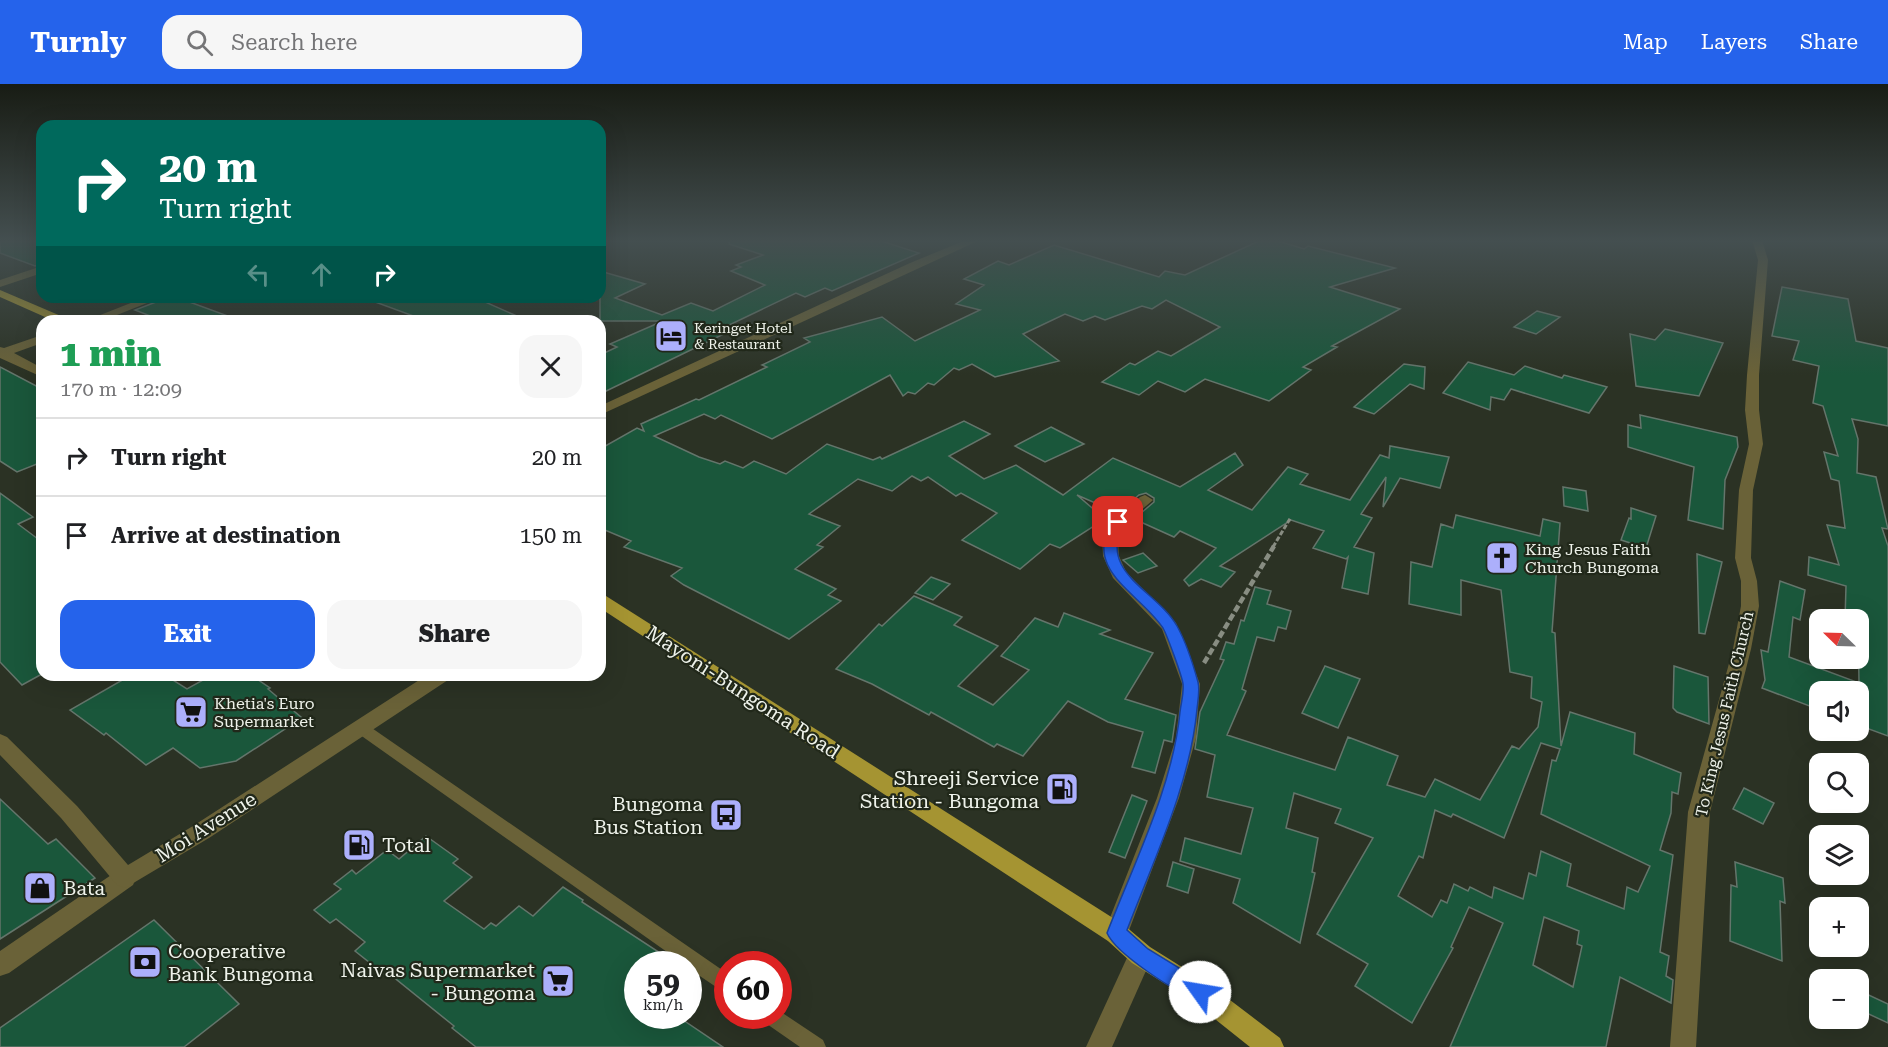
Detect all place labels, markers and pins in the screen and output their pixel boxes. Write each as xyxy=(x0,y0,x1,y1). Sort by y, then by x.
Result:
hotel icon: Keringet Hotel & Restaurant xyxy=(653,318,689,354)
place label: Keringet Hotel & Restaurant xyxy=(694,320,793,352)
pin xyxy=(1092,496,1143,547)
church icon: King Jesus Faith Church Bungoma xyxy=(1484,540,1520,576)
place label: King Jesus Faith Church Bungoma xyxy=(1525,540,1659,577)
supermarket icon: Khetia's Euro Supermarket xyxy=(173,694,209,730)
place label: Khetia's Euro Supermarket xyxy=(214,694,315,731)
place label: Shreeji Service Station - Bungoma xyxy=(860,766,1039,813)
fuel station icon: Shreeji Service Station - Bungoma xyxy=(1044,771,1080,807)
place label: Bungoma Bus Station xyxy=(593,792,703,839)
bus stop icon: Bungoma Bus Station xyxy=(708,797,744,833)
fuel station icon: Total xyxy=(341,827,377,863)
place label: Total xyxy=(382,833,431,857)
shop icon: Bata xyxy=(22,870,58,906)
place label: Bata xyxy=(63,876,105,900)
place label: Cooperative Bank Bungoma xyxy=(168,939,313,986)
bank icon: Cooperative Bank Bungoma xyxy=(127,944,163,980)
place label: Naivas Supermarket - Bungoma xyxy=(340,958,536,1005)
supermarket icon: Naivas Supermarket - Bungoma xyxy=(540,963,576,999)

